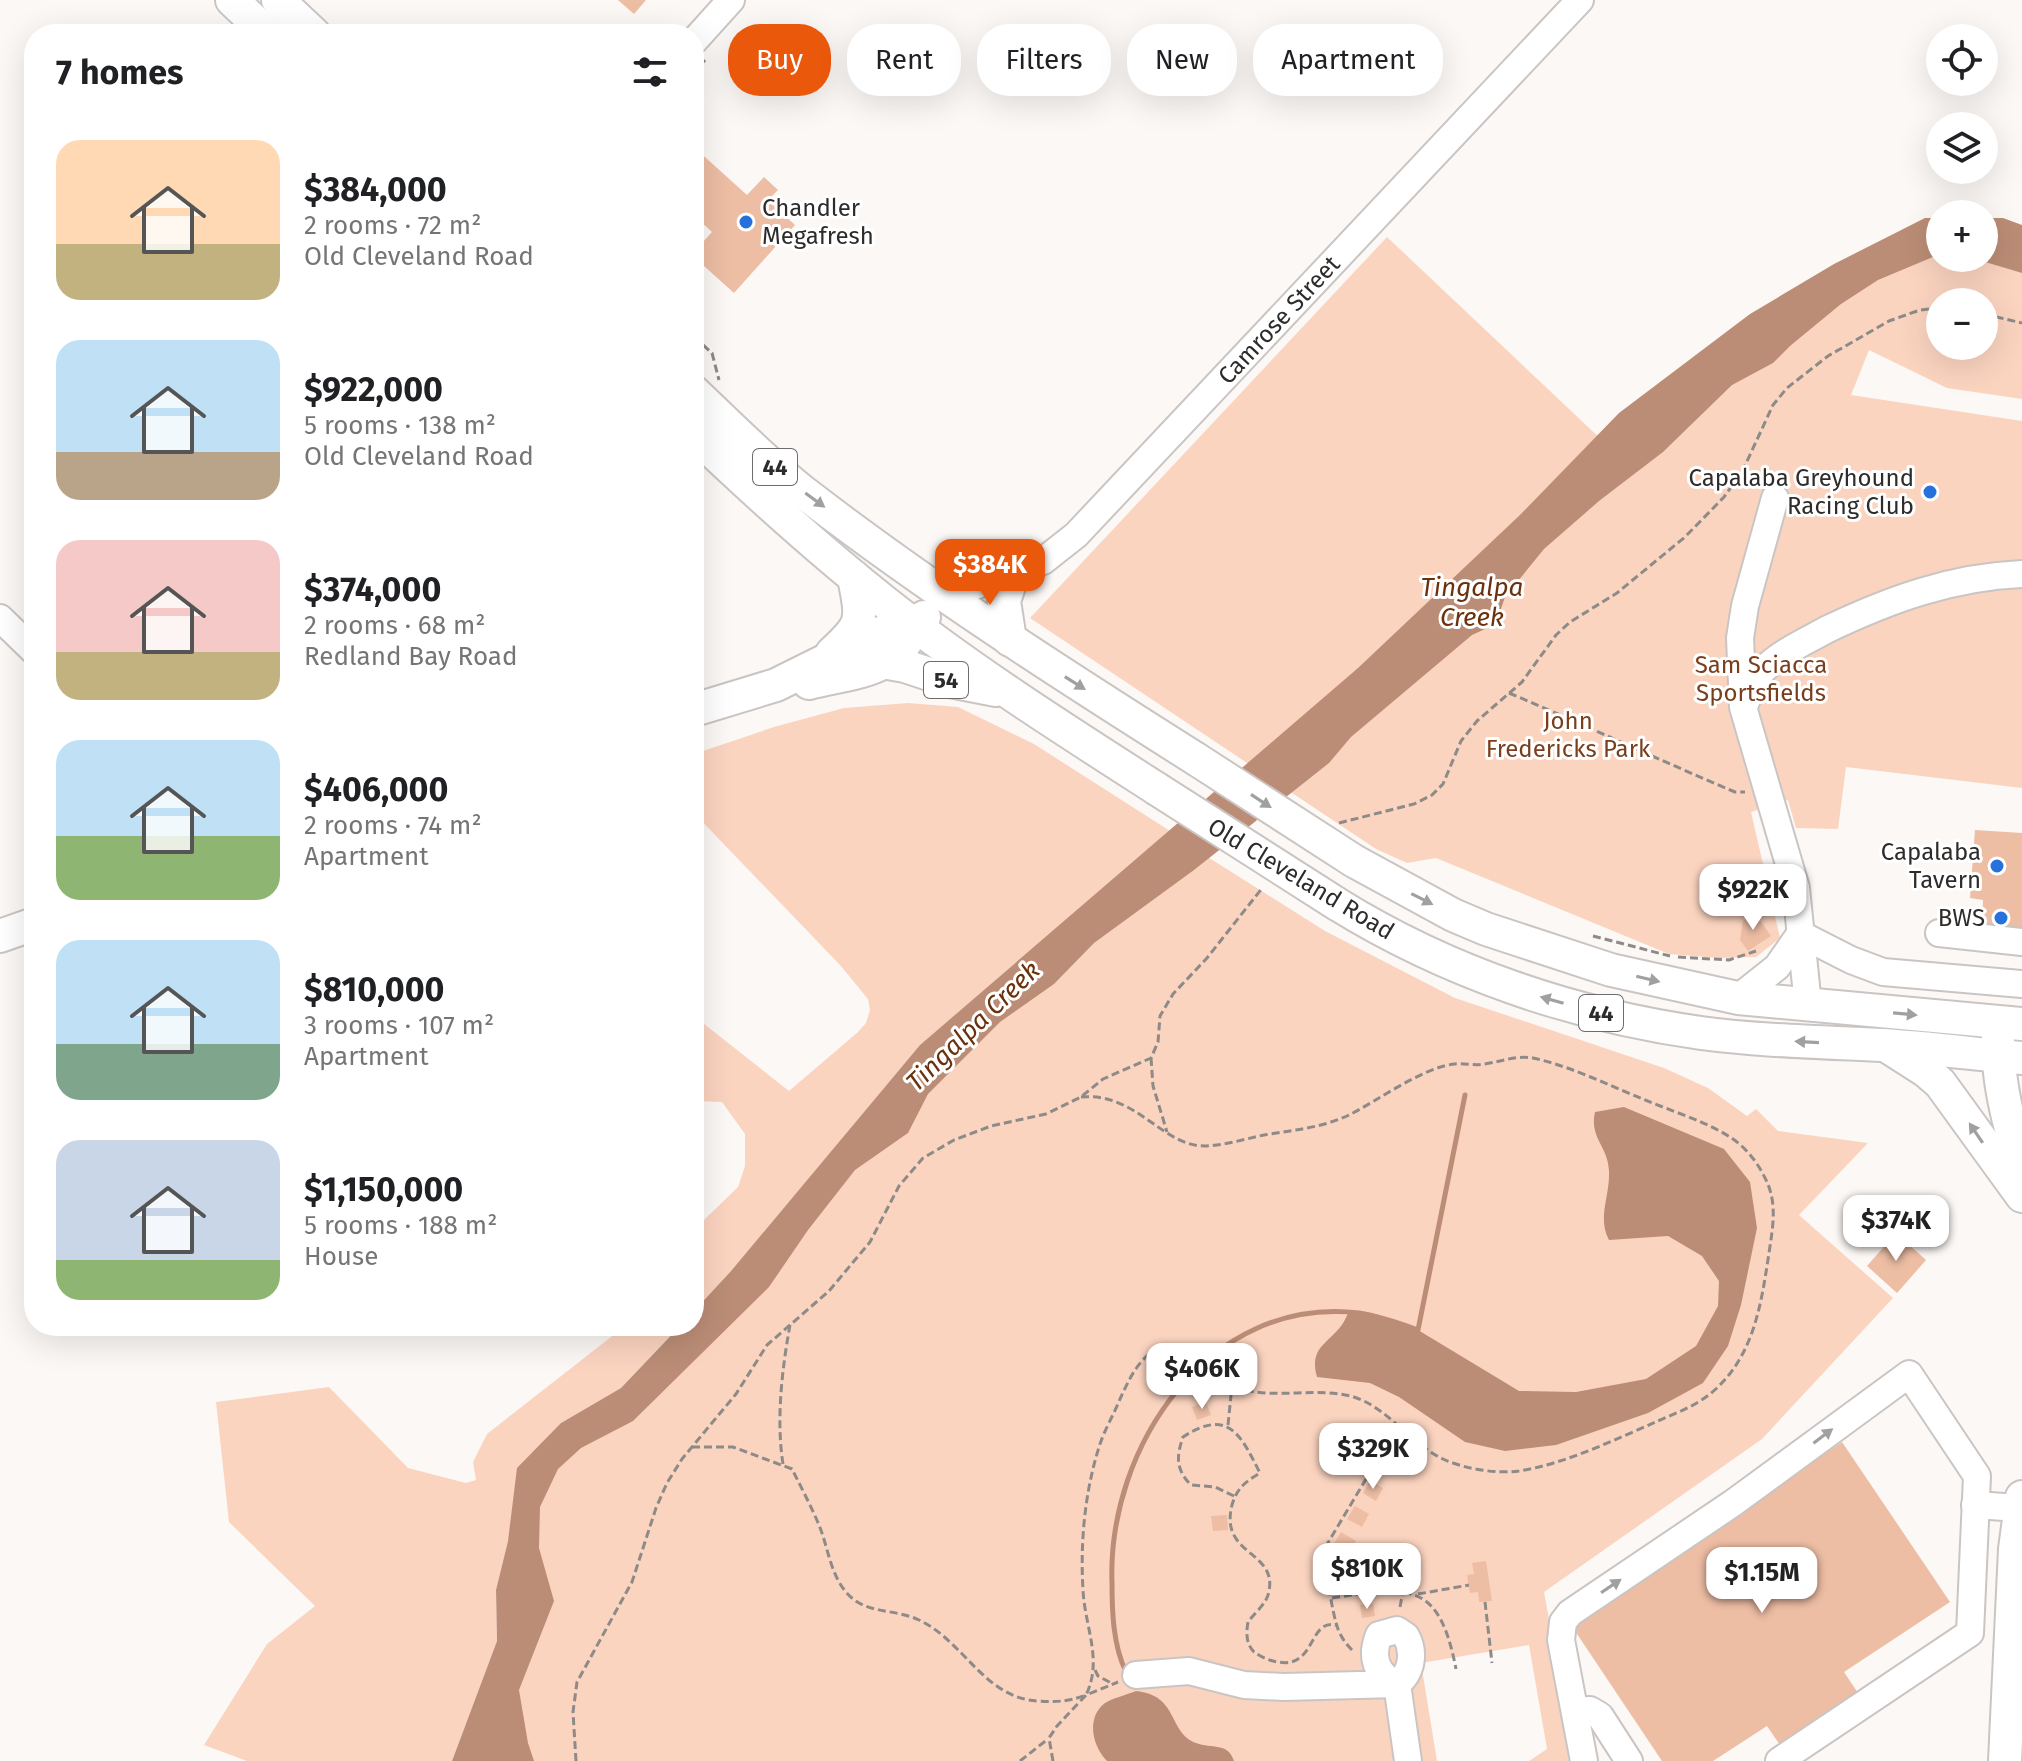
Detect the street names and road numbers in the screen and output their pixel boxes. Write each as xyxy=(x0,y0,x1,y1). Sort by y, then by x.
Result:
street label: Camrose Street xyxy=(1212,250,1346,390)
road number: 44 xyxy=(753,449,797,485)
road number: 54 xyxy=(924,662,968,698)
street label: Old Cleveland Road xyxy=(1203,812,1399,946)
road number: 44 xyxy=(1579,995,1623,1031)

